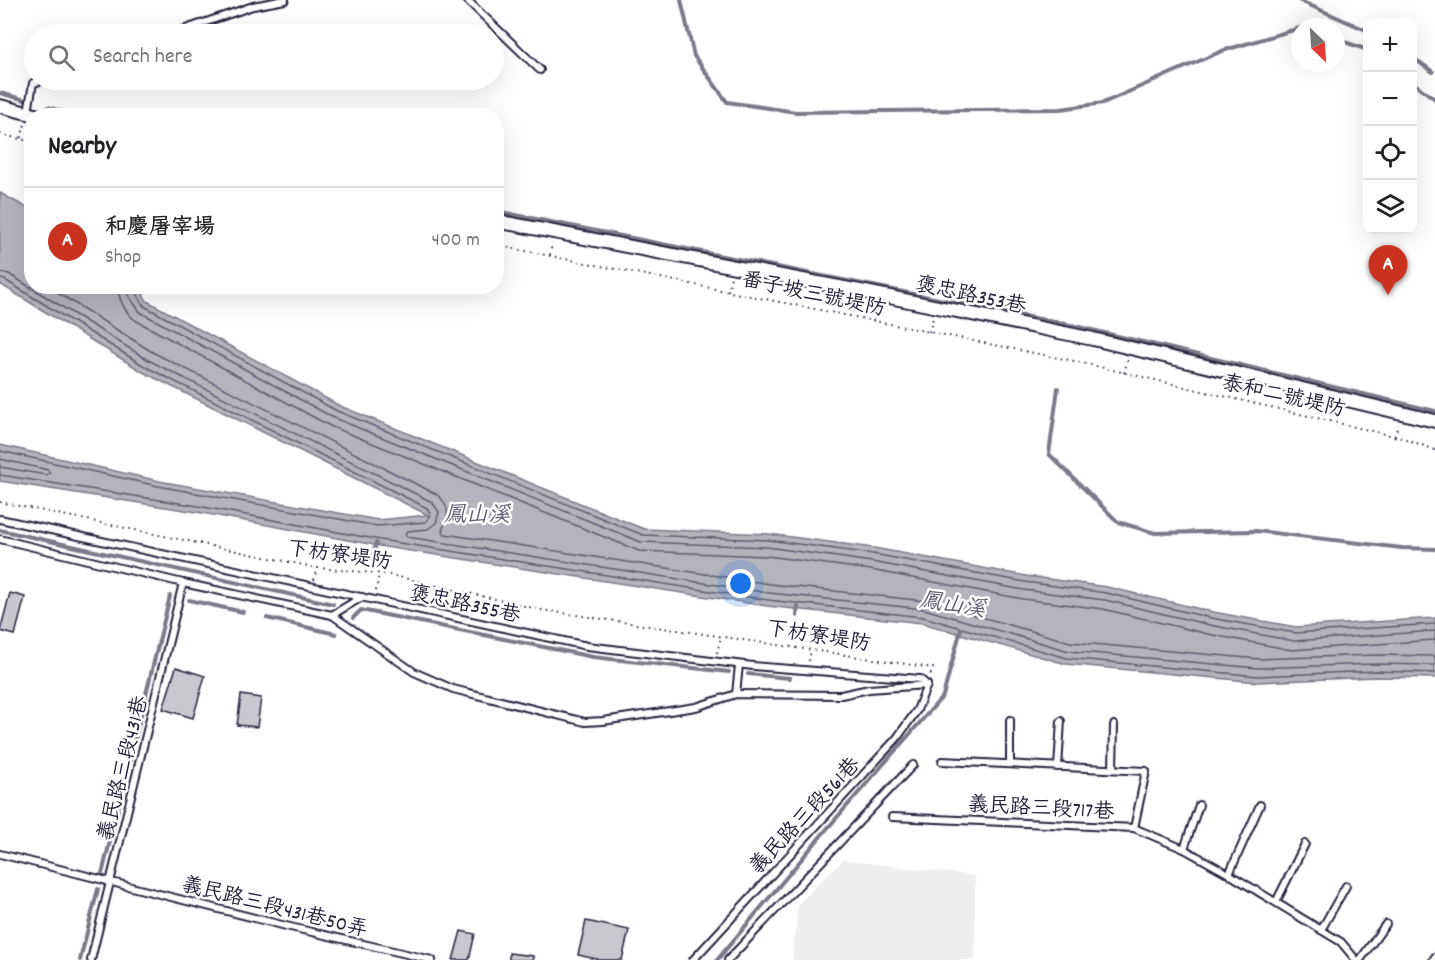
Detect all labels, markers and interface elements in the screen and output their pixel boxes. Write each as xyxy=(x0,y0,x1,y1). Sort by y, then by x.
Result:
north arrow xyxy=(1291,18,1345,72)
map controls xyxy=(1363,18,1417,234)
button: + xyxy=(1363,18,1417,72)
search box xyxy=(24,24,504,90)
icon: search xyxy=(45,41,78,74)
text: Search here xyxy=(93,42,192,73)
button: − xyxy=(1363,72,1417,126)
button: locate xyxy=(1363,126,1417,180)
text: Nearby xyxy=(48,129,116,166)
button: layers xyxy=(1363,180,1417,234)
text: 和慶屠宰場 xyxy=(105,213,215,244)
text: A xyxy=(62,227,73,255)
text: 400 m xyxy=(432,227,480,255)
text: Shop xyxy=(105,244,141,272)
pin: A xyxy=(1368,246,1408,295)
street label: 番子坡三號堤防 xyxy=(738,266,888,326)
street label: 褒忠路353巷 xyxy=(912,271,1028,323)
street label: 泰和二號堤防 xyxy=(1219,369,1348,427)
water label: 鳳山溪 xyxy=(443,501,511,532)
street label: 下枋寮堤防 xyxy=(286,535,394,579)
your location xyxy=(726,569,755,598)
street label: 褒忠路355巷 xyxy=(406,580,523,632)
water label: 鳳山溪 xyxy=(916,586,988,627)
street label: 下枋寮堤防 xyxy=(764,615,873,661)
street label: 義民路三段431巷 xyxy=(92,693,157,844)
street label: 義民路三段561巷 xyxy=(744,752,869,882)
street label: 義民路三段717巷 xyxy=(967,791,1115,829)
street label: 義民路三段431巷50弄 xyxy=(178,871,370,947)

